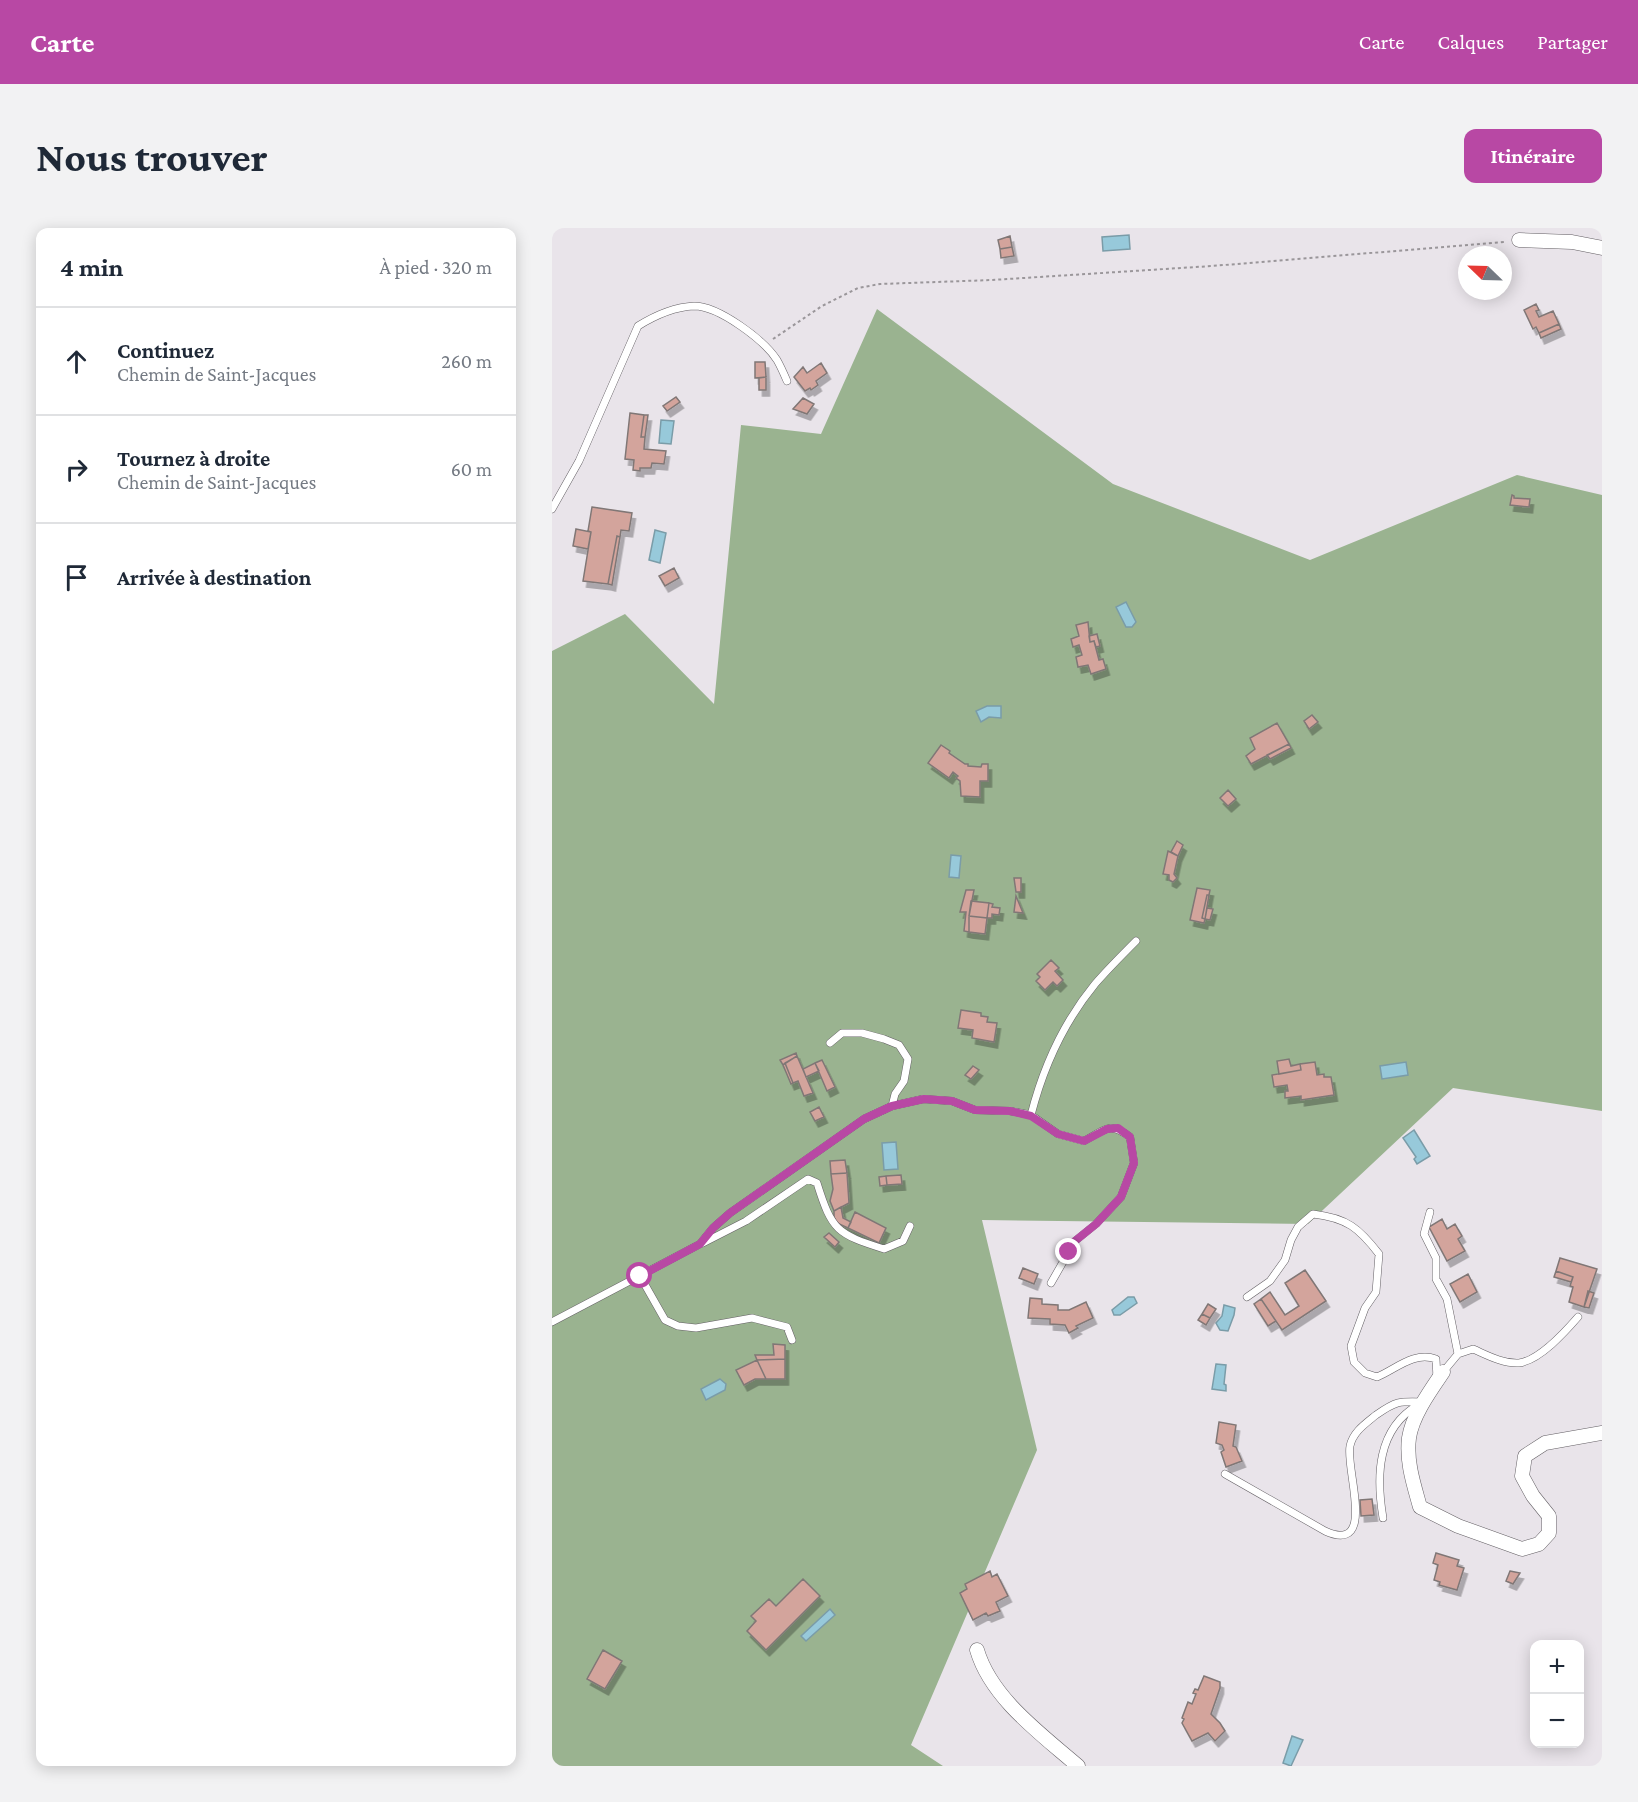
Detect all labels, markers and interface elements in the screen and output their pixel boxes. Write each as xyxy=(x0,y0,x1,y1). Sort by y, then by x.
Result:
text: Carte xyxy=(30,27,95,58)
text: Carte xyxy=(1359,30,1404,54)
text: Calques xyxy=(1437,30,1504,54)
text: Partager xyxy=(1537,30,1608,54)
button: Itinéraire xyxy=(1464,129,1602,183)
text: Nous trouver xyxy=(36,133,268,180)
north arrow xyxy=(1458,246,1512,300)
text: 4 min xyxy=(60,253,124,282)
text: À pied · 320 m xyxy=(379,256,492,278)
text: Continuez xyxy=(117,338,214,363)
icon: ahead xyxy=(60,345,93,378)
text: 260 m xyxy=(441,350,492,372)
text: Chemin de Saint-Jacques xyxy=(117,363,316,385)
text: Tournez à droite xyxy=(117,446,270,471)
icon: right xyxy=(60,453,93,486)
text: 60 m xyxy=(451,458,492,480)
text: Chemin de Saint-Jacques xyxy=(117,471,316,493)
icon: arrive xyxy=(60,561,93,594)
text: Arrivée à destination xyxy=(117,565,311,590)
route end xyxy=(1055,1238,1081,1264)
route start xyxy=(626,1262,652,1288)
map controls xyxy=(1530,1640,1584,1748)
button: + xyxy=(1530,1640,1584,1694)
button: − xyxy=(1530,1694,1584,1748)

